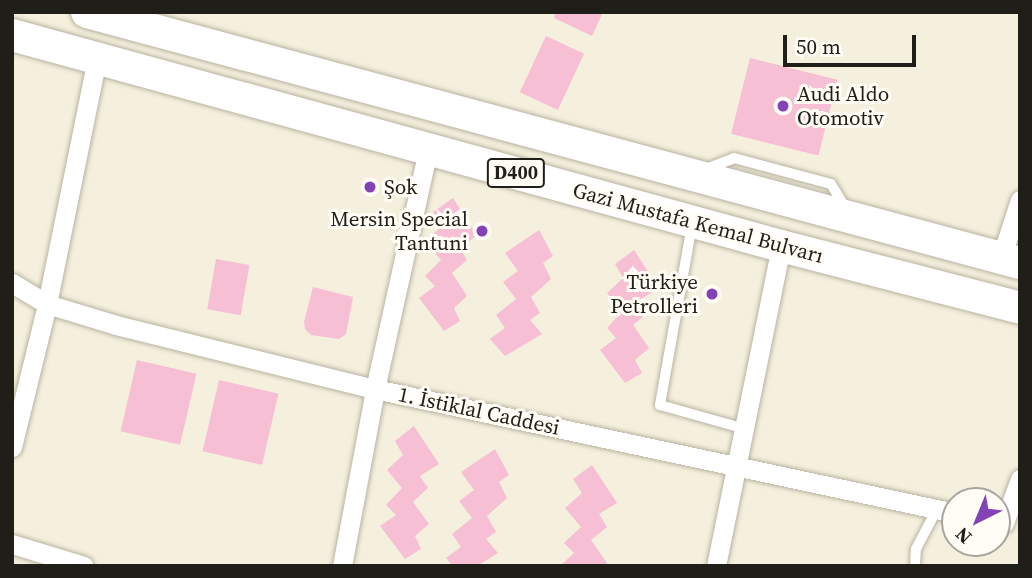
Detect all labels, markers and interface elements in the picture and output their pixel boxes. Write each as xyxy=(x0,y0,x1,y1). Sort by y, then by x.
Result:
scale bar xyxy=(787,21,920,65)
text: 50 m xyxy=(796,32,841,61)
place label: Audi Aldo Otomotiv xyxy=(797,81,889,131)
marker: Audi Aldo Otomotiv xyxy=(775,98,791,114)
road number: D400 xyxy=(486,158,546,188)
place label: Şok xyxy=(384,174,418,200)
street label: Gazi Mustafa Kemal Bulvarı xyxy=(570,177,826,269)
marker: Şok xyxy=(362,179,378,195)
place label: Mersin Special Tantuni xyxy=(330,206,468,256)
marker: Mersin Special Tantuni xyxy=(474,223,490,239)
place label: Türkiye Petrolleri xyxy=(610,269,698,319)
marker: Türkiye Petrolleri xyxy=(704,286,720,302)
street label: 1. İstiklal Caddesi xyxy=(396,382,562,440)
north arrow xyxy=(941,487,1011,557)
text: N xyxy=(949,522,977,550)

